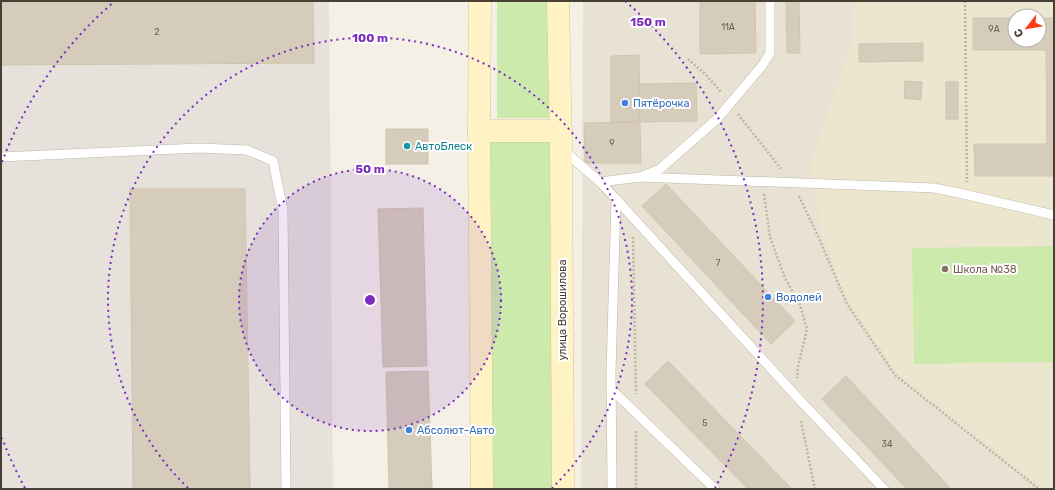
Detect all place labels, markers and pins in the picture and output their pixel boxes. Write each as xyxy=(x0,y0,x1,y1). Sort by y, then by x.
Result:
place label: Пятёрочка xyxy=(633,97,690,110)
marker: Пятёрочка xyxy=(620,98,630,108)
place label: АвтоБлеск xyxy=(415,140,472,153)
marker: АвтоБлеск xyxy=(402,141,412,151)
place label: Школа №38 xyxy=(953,263,1017,276)
marker: Школа №38 xyxy=(940,264,950,274)
place label: Водолей xyxy=(776,291,822,304)
marker: Водолей xyxy=(763,292,773,302)
centre of rings xyxy=(363,293,377,307)
place label: Абсолют-Авто xyxy=(417,424,495,437)
marker: Абсолют-Авто xyxy=(404,425,414,435)

